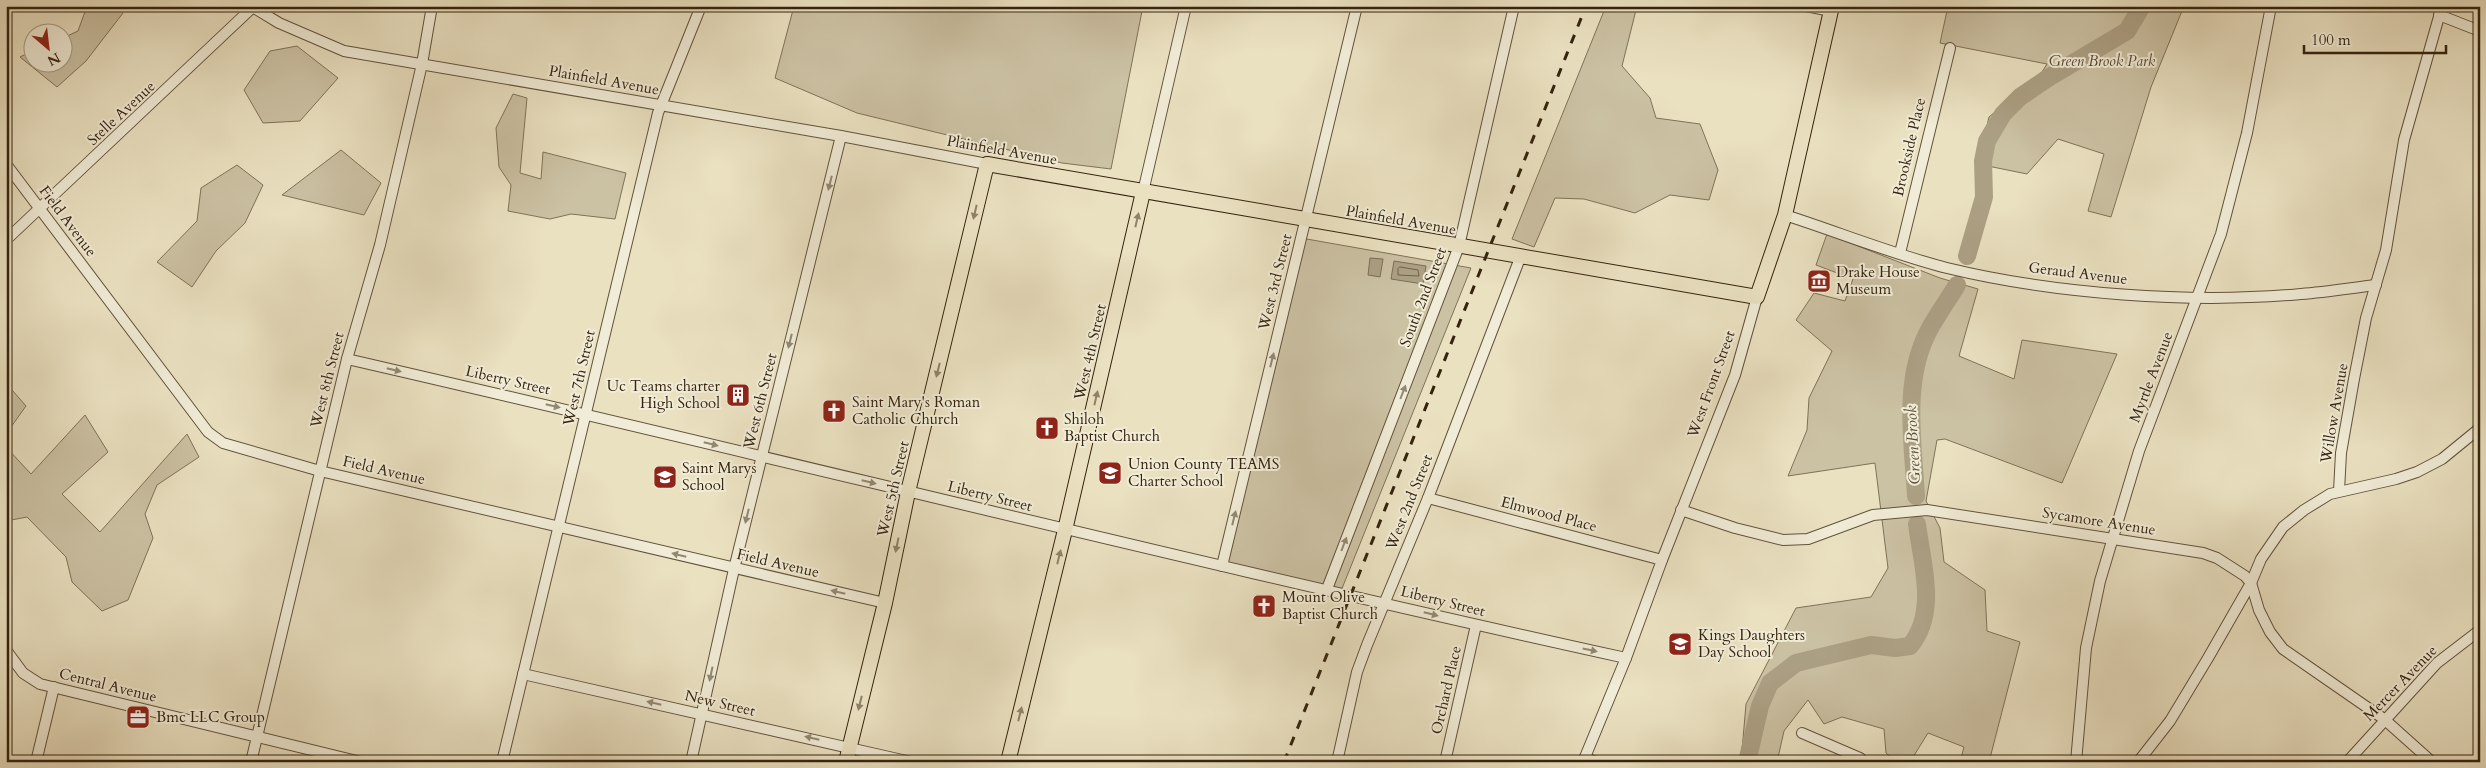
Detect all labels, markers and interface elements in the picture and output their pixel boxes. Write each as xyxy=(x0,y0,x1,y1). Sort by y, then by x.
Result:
north arrow xyxy=(22,22,72,72)
scale bar xyxy=(2304,22,2446,54)
text: 100 m xyxy=(2311,30,2351,50)
text: N xyxy=(44,48,64,70)
park label: Green Brook Park xyxy=(2049,51,2156,71)
street label: Plainfield Avenue xyxy=(547,60,661,100)
street label: Stelle Avenue xyxy=(83,76,159,150)
street label: Brookside Place xyxy=(1888,95,1930,198)
street label: Plainfield Avenue xyxy=(945,130,1059,170)
one-way arrow xyxy=(825,176,833,191)
street label: Field Avenue xyxy=(35,181,101,261)
street label: Plainfield Avenue xyxy=(1344,200,1458,240)
one-way arrow xyxy=(971,204,979,219)
one-way arrow xyxy=(1133,212,1141,227)
street label: West 3rd Street xyxy=(1253,232,1297,333)
street label: South 2nd Street xyxy=(1395,244,1451,350)
street label: Geraud Avenue xyxy=(2027,257,2129,289)
place label: Drake House Museum xyxy=(1836,262,1920,299)
museum icon: Drake House Museum xyxy=(1806,268,1832,294)
street label: West 4th Street xyxy=(1069,302,1111,403)
street label: West Front Street xyxy=(1682,327,1740,441)
street label: West 7th Street xyxy=(558,328,600,429)
street label: Myrtle Avenue xyxy=(2125,329,2178,425)
street label: West 8th Street xyxy=(305,330,349,431)
one-way arrow xyxy=(786,334,794,349)
street label: West 6th Street xyxy=(738,351,782,452)
one-way arrow xyxy=(1268,353,1276,368)
street label: Liberty Street xyxy=(464,361,553,400)
street label: Willow Avenue xyxy=(2315,361,2353,466)
one-way arrow xyxy=(934,362,942,377)
one-way arrow xyxy=(387,366,403,374)
place label: Uc Teams charter High School xyxy=(607,376,721,413)
building icon: Uc Teams charter High School xyxy=(725,382,751,408)
one-way arrow xyxy=(1399,384,1407,399)
one-way arrow xyxy=(1092,391,1100,406)
place label: Saint Mary's Roman Catholic Church xyxy=(852,392,981,429)
church icon: Saint Mary's Roman Catholic Church xyxy=(821,398,847,424)
one-way arrow xyxy=(545,402,560,410)
water label: Green Brook xyxy=(1900,405,1926,485)
place label: Shiloh Baptist Church xyxy=(1064,409,1161,446)
church icon: Shiloh Baptist Church xyxy=(1034,415,1060,441)
street label: West 5th Street xyxy=(872,439,914,540)
one-way arrow xyxy=(703,440,718,448)
street label: Field Avenue xyxy=(341,451,427,489)
street label: West 2nd Street xyxy=(1380,451,1437,554)
place label: Union County TEAMS Charter School xyxy=(1128,454,1279,491)
place label: Saint Marys School xyxy=(682,458,757,495)
school or university icon: Union County TEAMS Charter School xyxy=(1097,460,1123,486)
school or university icon: Saint Marys School xyxy=(652,464,678,490)
street label: Liberty Street xyxy=(946,476,1035,516)
one-way arrow xyxy=(861,478,876,486)
street label: Elmwood Place xyxy=(1499,492,1599,536)
street label: Sycamore Avenue xyxy=(2041,502,2157,540)
one-way arrow xyxy=(743,508,751,523)
one-way arrow xyxy=(1230,511,1238,526)
one-way arrow xyxy=(1341,536,1349,551)
one-way arrow xyxy=(893,537,901,553)
street label: Field Avenue xyxy=(735,544,821,582)
one-way arrow xyxy=(1055,549,1063,564)
one-way arrow xyxy=(672,551,687,559)
street label: Liberty Street xyxy=(1399,581,1488,621)
place label: Mount Olive Baptist Church xyxy=(1282,587,1379,624)
one-way arrow xyxy=(830,588,845,596)
church icon: Mount Olive Baptist Church xyxy=(1251,593,1277,619)
one-way arrow xyxy=(1424,610,1439,618)
place label: Kings Daughters Day School xyxy=(1698,625,1805,662)
school or university icon: Kings Daughters Day School xyxy=(1667,631,1693,657)
street label: Mercer Avenue xyxy=(2359,641,2441,725)
street label: Orchard Place xyxy=(1426,644,1466,736)
one-way arrow xyxy=(1582,646,1597,654)
street label: Central Avenue xyxy=(57,663,159,707)
one-way arrow xyxy=(707,667,715,682)
street label: New Street xyxy=(683,685,757,721)
one-way arrow xyxy=(856,696,864,711)
one-way arrow xyxy=(646,699,661,707)
office icon: Bmc LLC Group xyxy=(125,704,151,730)
place label: Bmc LLC Group xyxy=(156,707,265,727)
one-way arrow xyxy=(1016,707,1024,722)
one-way arrow xyxy=(804,734,820,742)

